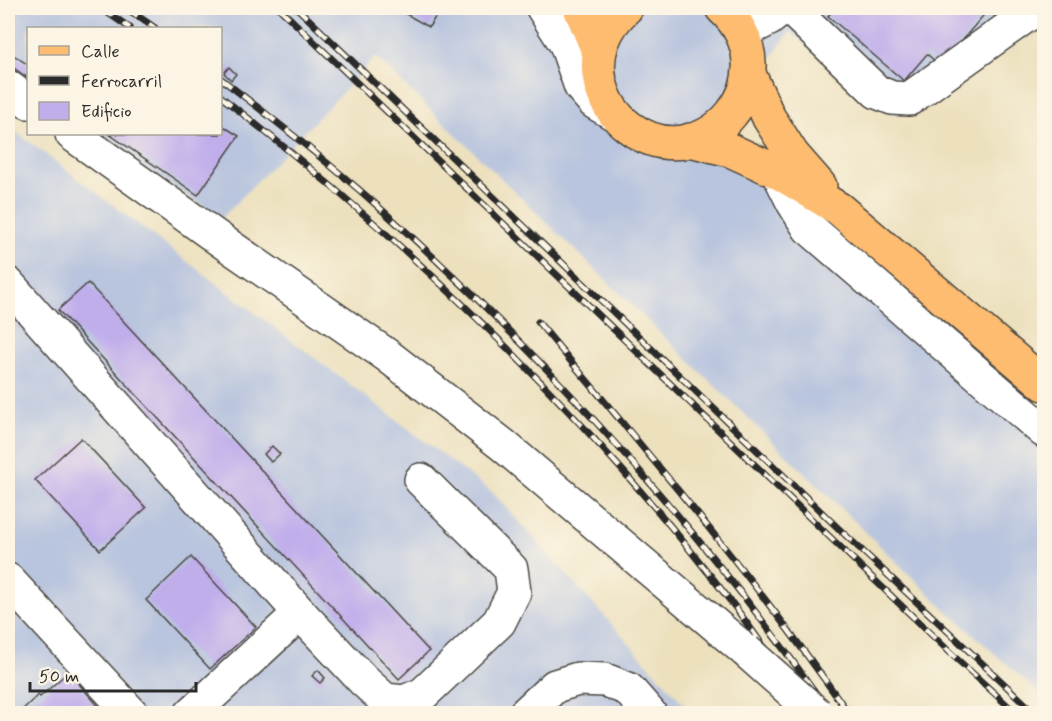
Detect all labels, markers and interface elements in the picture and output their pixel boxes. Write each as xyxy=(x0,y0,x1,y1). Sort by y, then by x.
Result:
legend xyxy=(27,27,222,135)
text: Calle xyxy=(81,40,120,64)
text: Ferrocarril xyxy=(81,70,162,94)
text: Edificio xyxy=(81,100,132,124)
scale bar xyxy=(30,655,196,693)
text: 50 m xyxy=(39,665,79,689)

